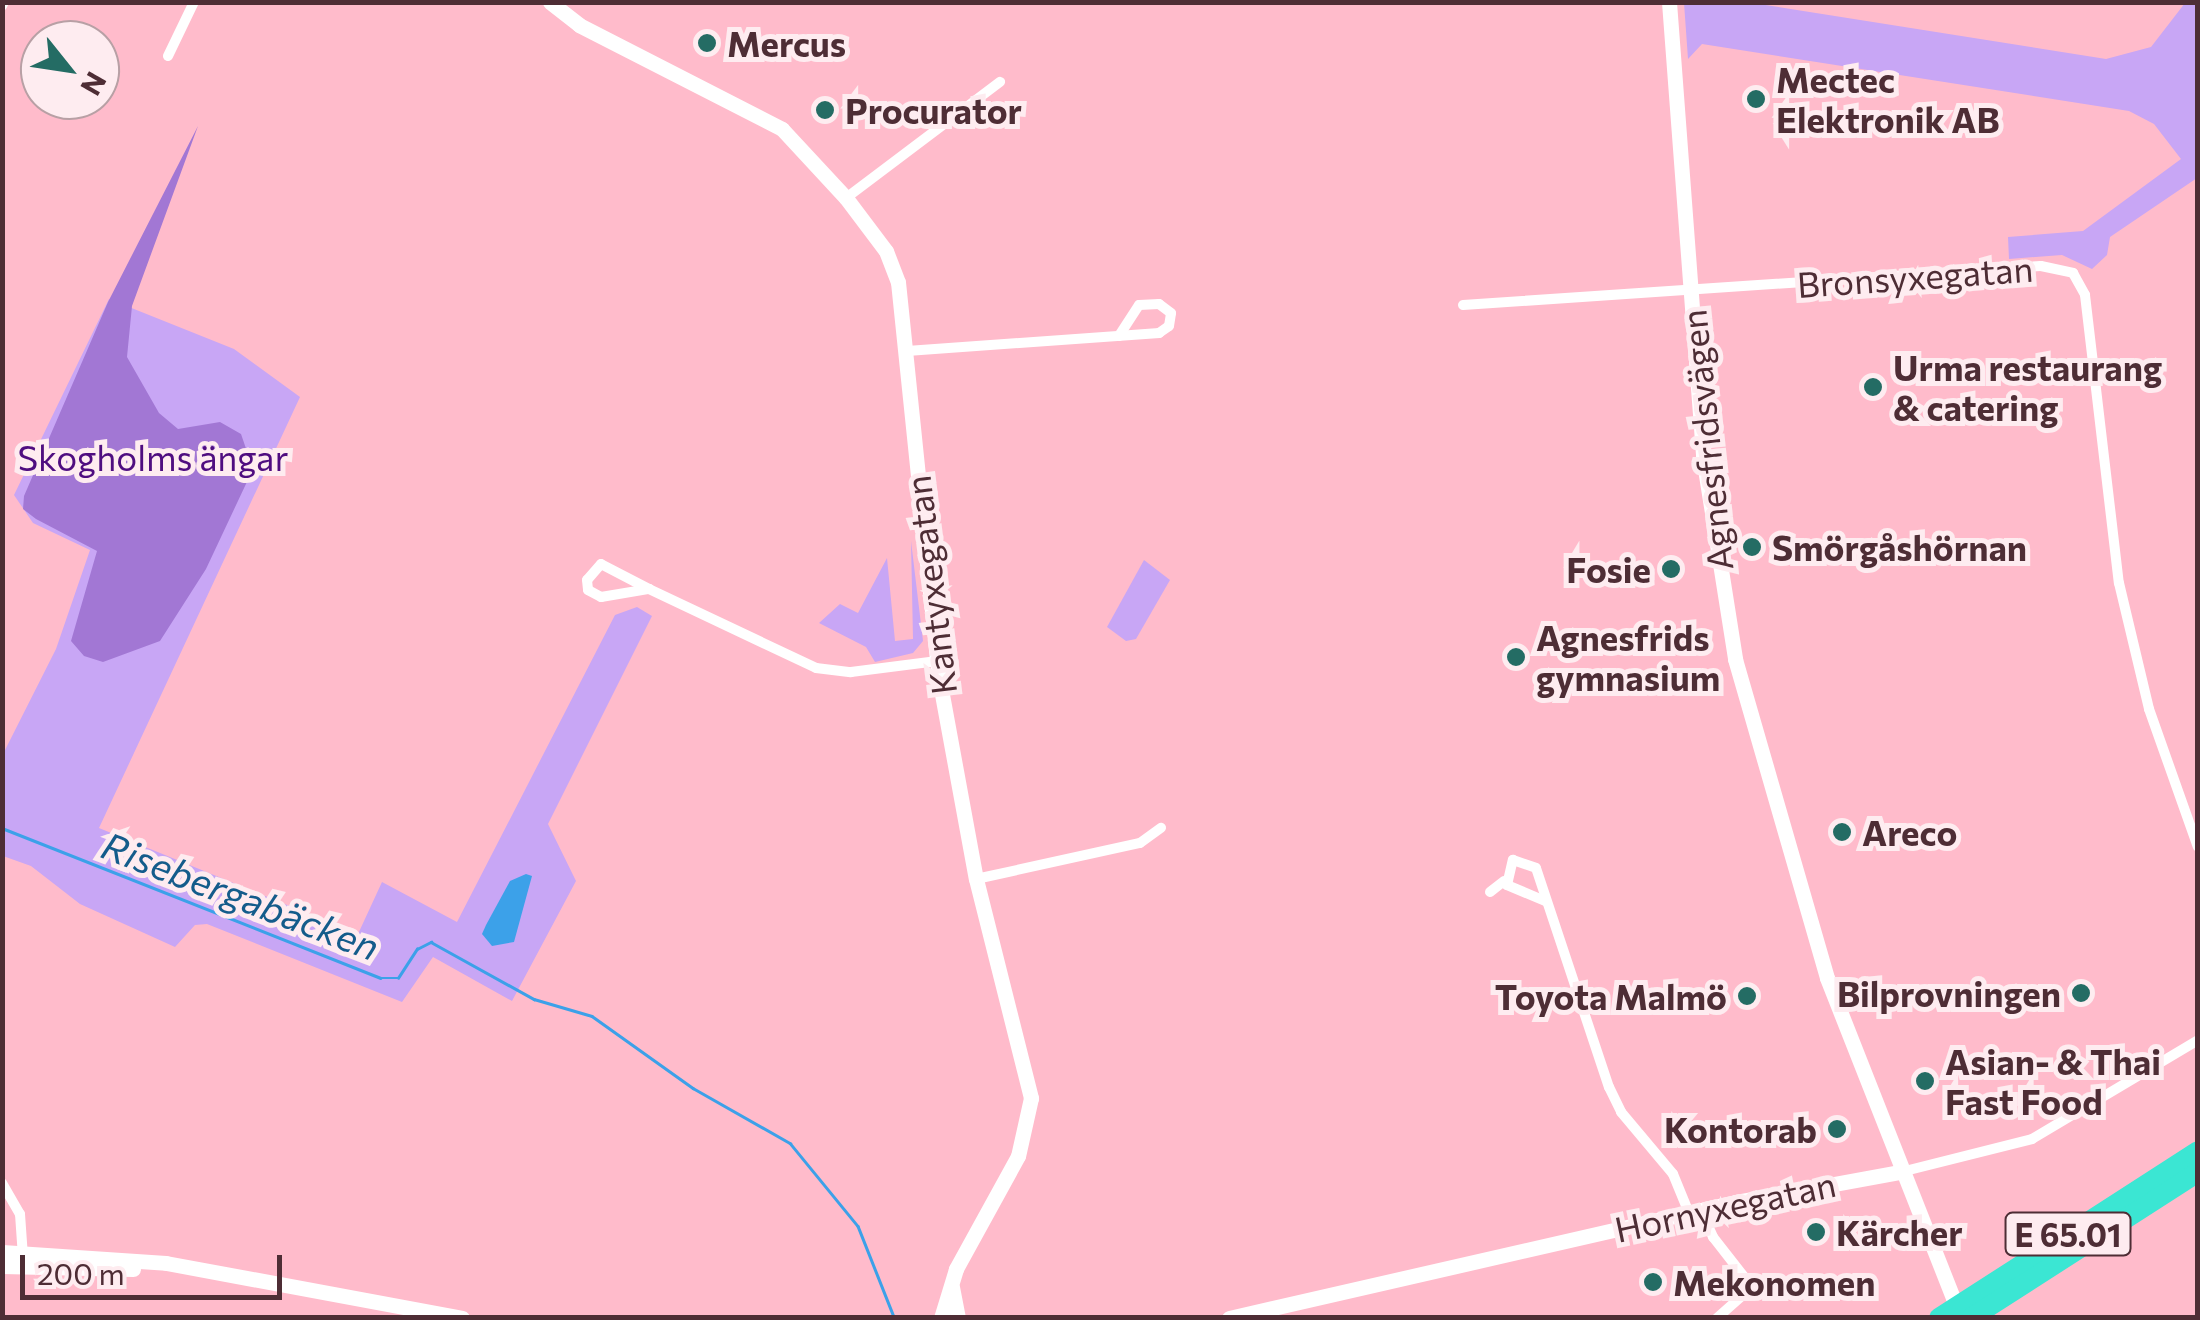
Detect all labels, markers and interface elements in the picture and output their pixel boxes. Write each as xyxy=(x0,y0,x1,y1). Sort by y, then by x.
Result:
north arrow xyxy=(20,20,120,120)
place label: Mercus xyxy=(727,22,846,64)
marker: Mercus xyxy=(696,32,718,54)
place label: Mectec Elektronik AB xyxy=(1776,58,2000,140)
text: N xyxy=(74,66,114,102)
marker: Mectec Elektronik AB xyxy=(1745,88,1767,110)
place label: Procurator xyxy=(845,89,1022,131)
marker: Procurator xyxy=(814,99,836,121)
street label: Bronsyxegatan xyxy=(1796,247,2034,305)
street label: Agnesfridsvägen xyxy=(1671,307,1741,573)
place label: Urma restaurang & catering xyxy=(1893,346,2162,428)
marker: Urma restaurang & catering xyxy=(1862,376,1884,398)
park label: Skogholms ängar xyxy=(18,436,288,478)
street label: Kantyxegatan xyxy=(896,473,964,697)
place label: Smörgåshörnan xyxy=(1772,526,2027,568)
marker: Smörgåshörnan xyxy=(1741,536,1763,558)
place label: Fosie xyxy=(1566,548,1651,590)
marker: Fosie xyxy=(1660,558,1682,580)
place label: Agnesfrids gymnasium xyxy=(1536,616,1720,698)
marker: Agnesfrids gymnasium xyxy=(1505,646,1527,668)
place label: Areco xyxy=(1862,811,1957,853)
water label: Risebergabäcken xyxy=(96,821,386,969)
marker: Areco xyxy=(1831,821,1853,843)
place label: Bilprovningen xyxy=(1837,972,2061,1014)
place label: Toyota Malmö xyxy=(1495,975,1727,1017)
marker: Bilprovningen xyxy=(2070,982,2092,1004)
marker: Toyota Malmö xyxy=(1736,985,1758,1007)
place label: Asian- & Thai Fast Food xyxy=(1945,1040,2161,1122)
marker: Asian- & Thai Fast Food xyxy=(1914,1070,1936,1092)
place label: Kontorab xyxy=(1664,1108,1817,1150)
marker: Kontorab xyxy=(1826,1118,1848,1140)
street label: Hornyxegatan xyxy=(1611,1162,1839,1250)
road number: E 65.01 xyxy=(2003,1207,2133,1261)
place label: Kärcher xyxy=(1836,1211,1963,1253)
marker: Kärcher xyxy=(1805,1221,1827,1243)
scale bar xyxy=(25,1235,288,1297)
text: 200 m xyxy=(37,1254,125,1291)
place label: Mekonomen xyxy=(1673,1261,1875,1303)
marker: Mekonomen xyxy=(1642,1271,1664,1293)

